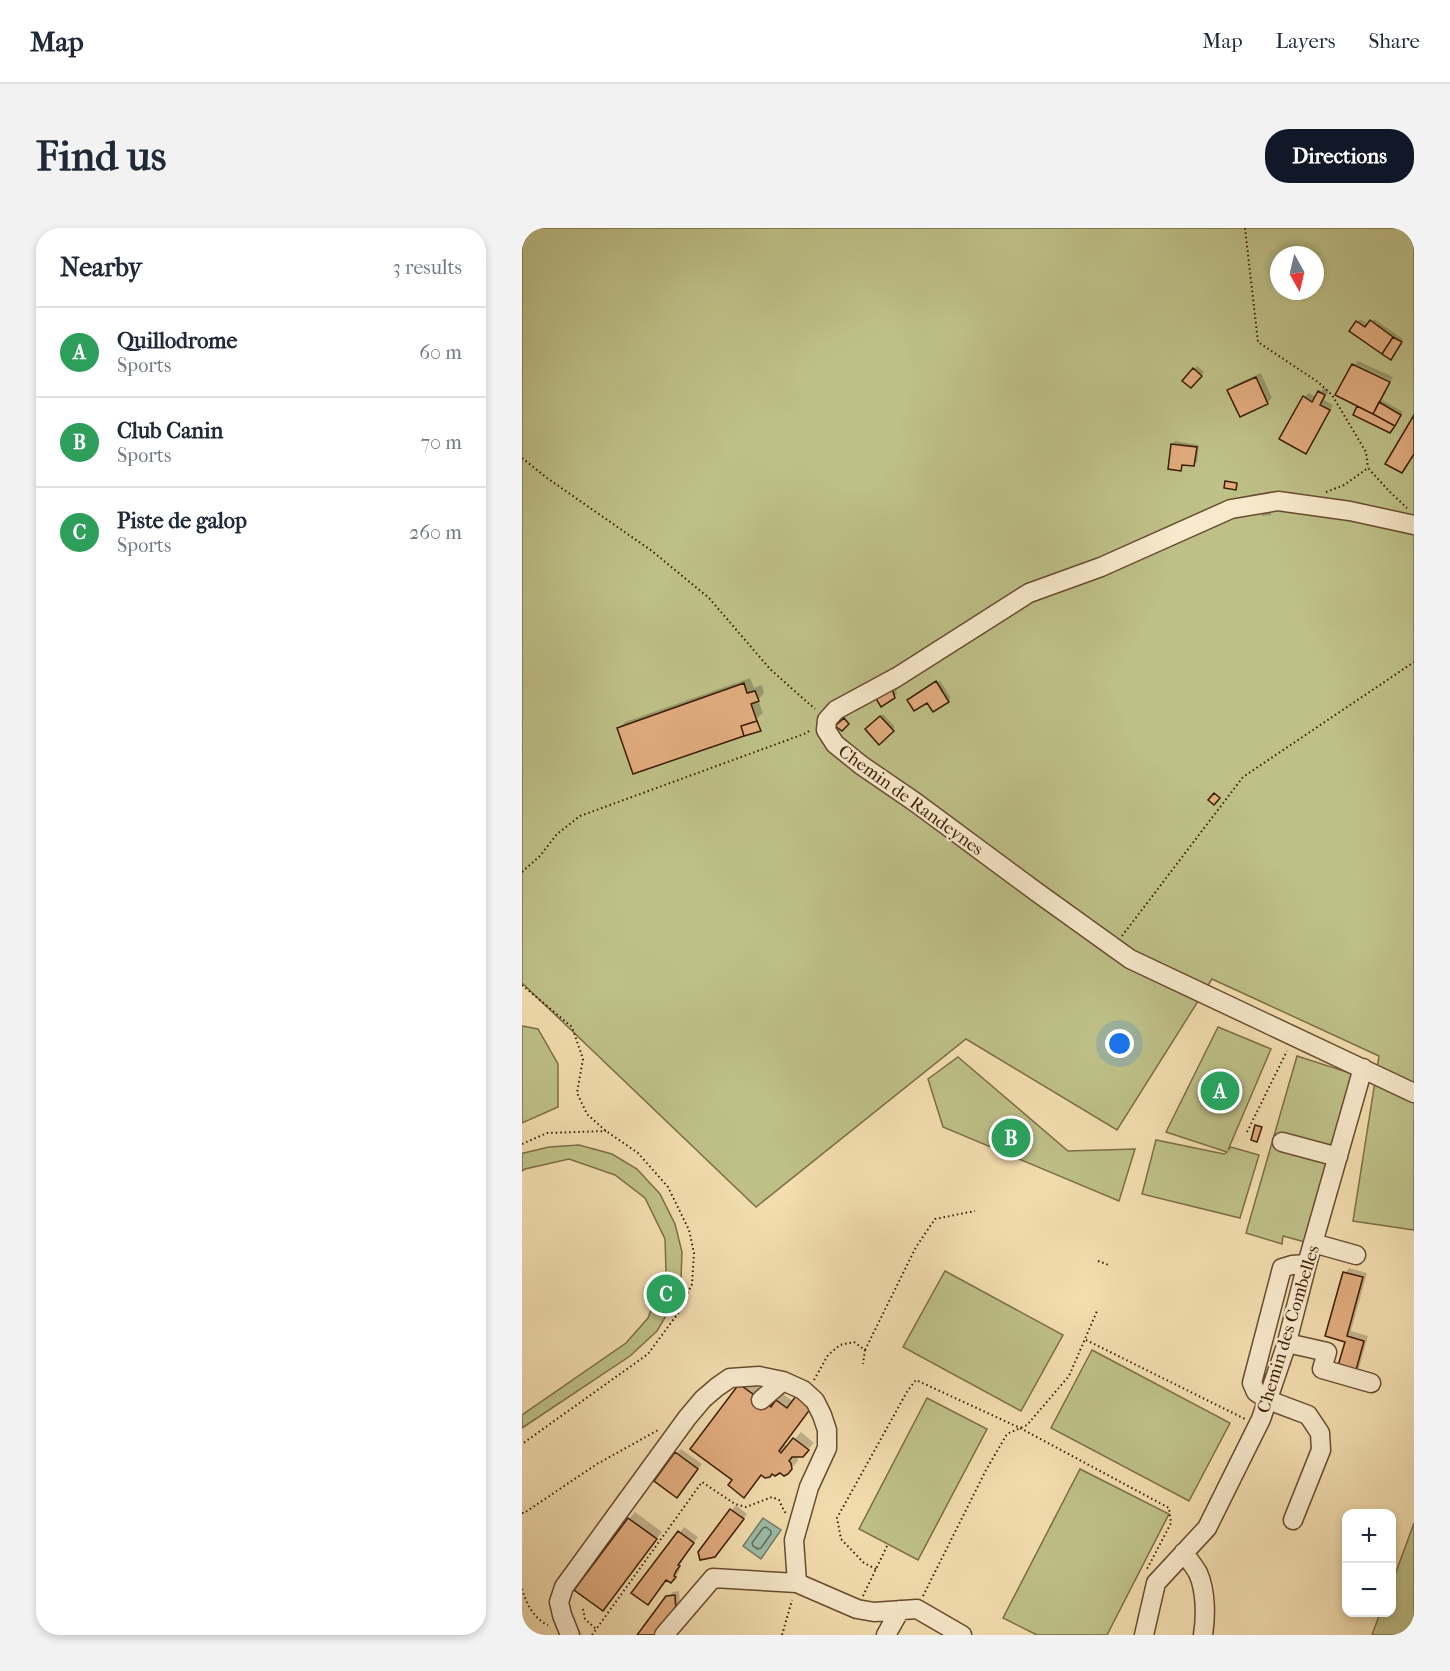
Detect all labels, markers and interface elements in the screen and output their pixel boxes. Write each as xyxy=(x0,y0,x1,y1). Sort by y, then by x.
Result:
text: Map xyxy=(30,25,84,58)
text: Map xyxy=(1202,29,1243,53)
text: Layers xyxy=(1276,29,1335,53)
text: Share xyxy=(1368,29,1420,53)
button: Directions xyxy=(1265,129,1414,183)
text: Find us xyxy=(36,132,166,181)
north arrow xyxy=(1270,246,1324,300)
text: Nearby xyxy=(60,252,142,283)
text: 3 results xyxy=(393,256,462,279)
text: Quillodrome xyxy=(117,328,237,354)
text: A xyxy=(73,341,86,364)
text: 60 m xyxy=(419,341,462,364)
text: Sports xyxy=(117,354,171,377)
text: Club Canin xyxy=(117,418,223,444)
text: B xyxy=(73,431,86,454)
text: 70 m xyxy=(420,431,462,454)
text: Sports xyxy=(117,444,171,467)
text: Piste de galop xyxy=(117,508,247,534)
text: C xyxy=(73,521,86,544)
text: 260 m xyxy=(409,521,462,544)
text: Sports xyxy=(117,534,171,557)
street label: Chemin de Randeynes xyxy=(834,741,988,860)
your location xyxy=(1105,1029,1134,1058)
pin: A xyxy=(1200,1068,1240,1114)
pin: B xyxy=(992,1116,1030,1160)
street label: Chemin des Combelles xyxy=(1253,1242,1324,1416)
pin: C xyxy=(646,1272,686,1316)
map controls xyxy=(1342,1509,1396,1617)
button: + xyxy=(1342,1509,1396,1563)
button: − xyxy=(1342,1563,1396,1617)

